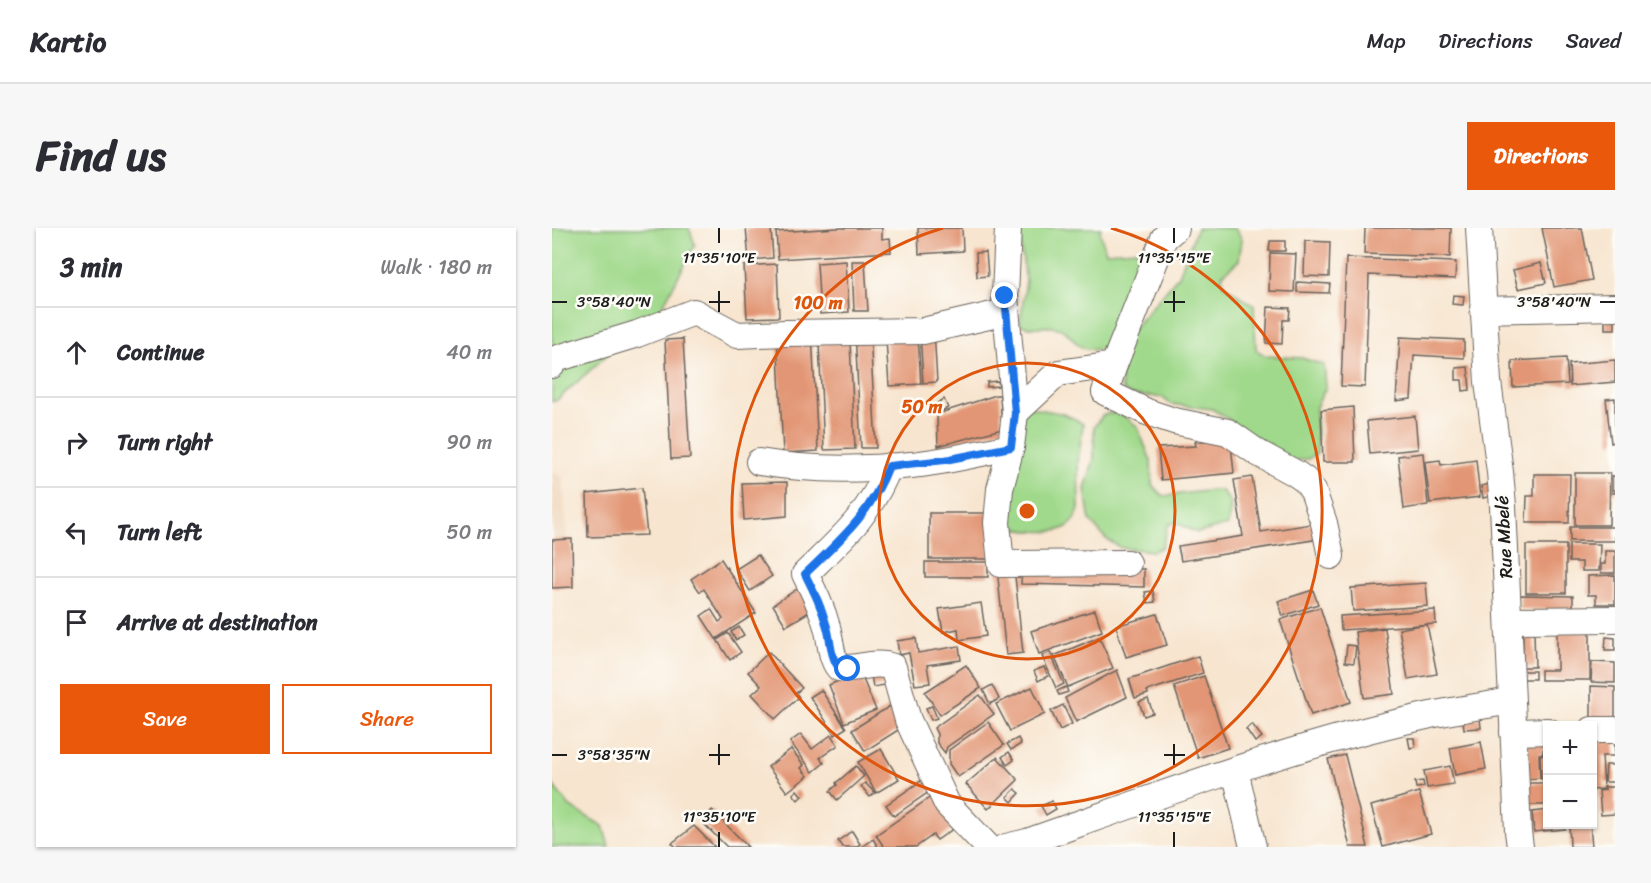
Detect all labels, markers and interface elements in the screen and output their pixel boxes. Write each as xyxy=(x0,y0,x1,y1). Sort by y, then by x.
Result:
text: Kartio xyxy=(30,17,106,66)
text: Map xyxy=(1367,22,1405,60)
text: Directions xyxy=(1438,22,1533,60)
text: Saved xyxy=(1566,22,1621,60)
text: Find us xyxy=(36,119,166,193)
button: Directions xyxy=(1467,122,1615,190)
text: 3 min xyxy=(60,244,122,290)
text: 11°35'10"E xyxy=(683,245,757,271)
text: 11°35'15"E xyxy=(1138,245,1212,271)
text: Walk · 180 m xyxy=(381,250,492,285)
route end xyxy=(991,282,1017,308)
text: 100 m xyxy=(794,287,843,319)
text: 3°58'40"N xyxy=(577,289,652,315)
text: 3°58'40"N xyxy=(1517,289,1592,315)
text: Continue xyxy=(117,333,205,372)
text: 40 m xyxy=(446,335,492,370)
icon: ahead xyxy=(60,336,93,369)
text: 50 m xyxy=(902,391,943,423)
text: Turn right xyxy=(117,423,212,462)
text: 90 m xyxy=(447,425,492,460)
icon: right xyxy=(60,426,93,459)
street label: Rue Mbelé xyxy=(1486,495,1522,579)
centre of rings xyxy=(1017,501,1037,521)
text: Turn left xyxy=(117,513,202,552)
text: 50 m xyxy=(447,515,492,550)
icon: left xyxy=(60,516,93,549)
text: Arrive at destination xyxy=(117,603,318,642)
icon: arrive xyxy=(60,606,93,639)
route start xyxy=(834,655,860,681)
button: Save xyxy=(60,684,270,754)
button: Share xyxy=(282,684,492,754)
map controls xyxy=(1543,721,1597,829)
button: + xyxy=(1543,721,1597,775)
text: 3°58'35"N xyxy=(578,742,651,768)
button: − xyxy=(1543,775,1597,829)
text: 11°35'10"E xyxy=(683,804,757,830)
text: 11°35'15"E xyxy=(1138,804,1212,830)

